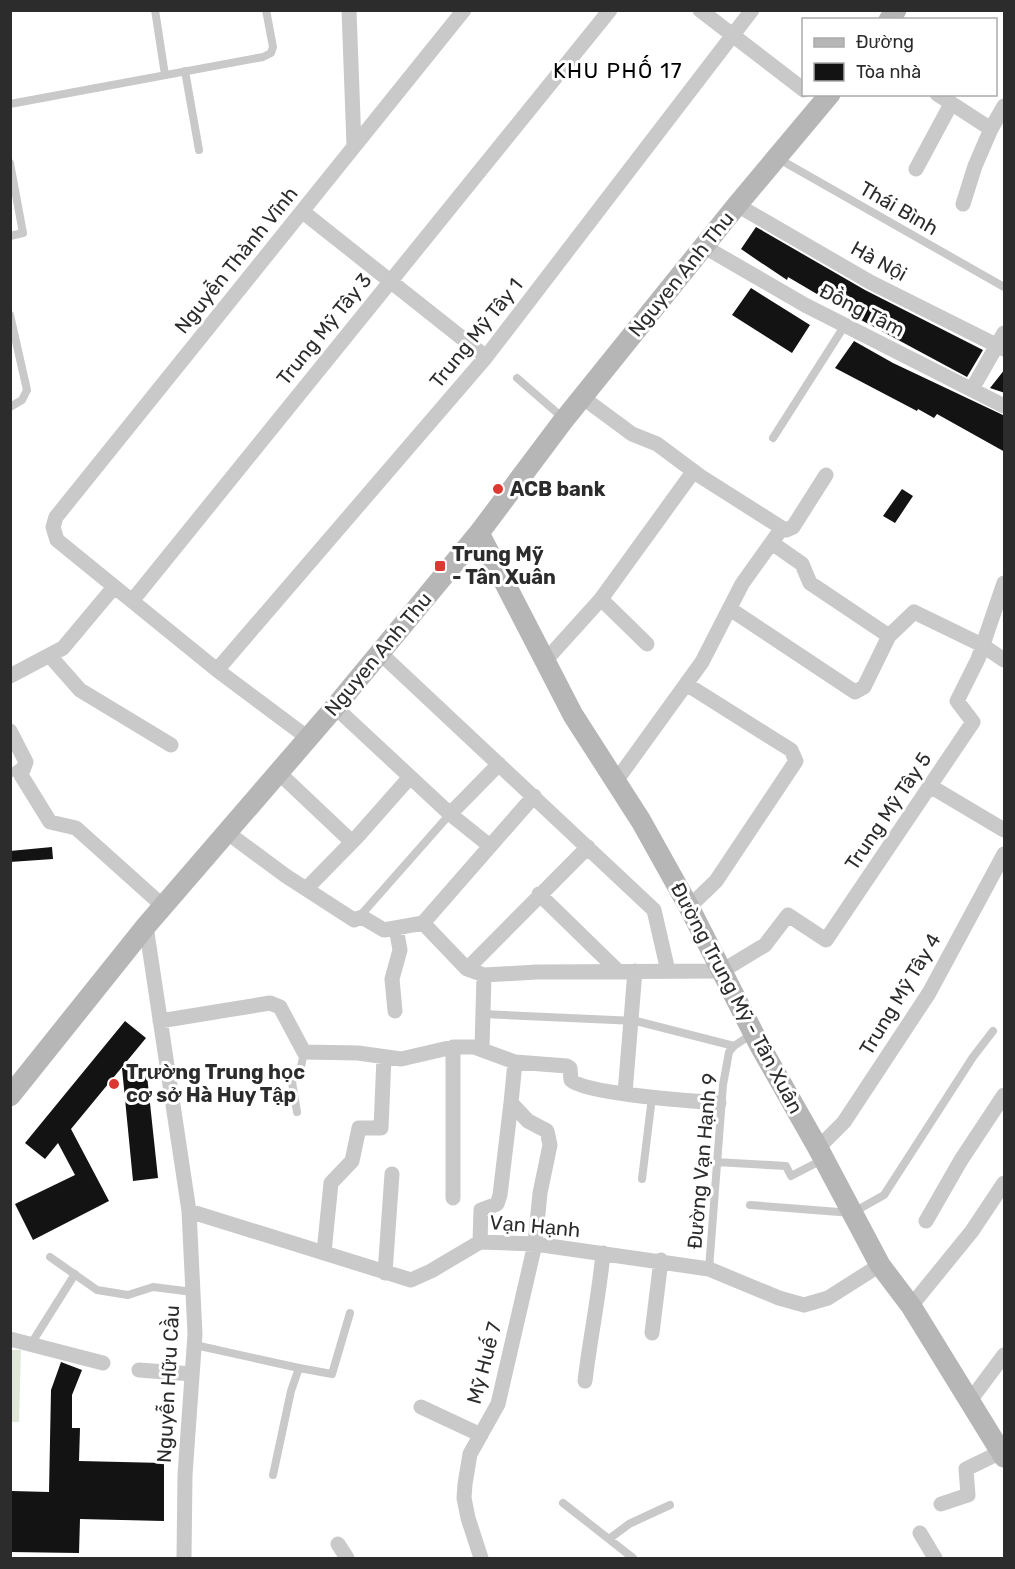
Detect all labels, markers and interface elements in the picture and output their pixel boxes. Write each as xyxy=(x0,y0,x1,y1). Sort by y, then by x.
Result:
legend xyxy=(802,18,997,96)
text: Đường xyxy=(856,31,914,53)
district label: KHU PHỐ 17 xyxy=(553,55,683,83)
text: Tòa nhà xyxy=(856,61,921,83)
street label: Thái Bình xyxy=(855,176,943,240)
street label: Nguyễn Thành Vĩnh xyxy=(169,182,303,338)
street label: Nguyen Anh Thu xyxy=(623,207,739,341)
street label: Hà Nội xyxy=(847,236,911,286)
street label: Trung Mỹ Tây 3 xyxy=(271,268,377,390)
street label: Trung Mỹ Tây 1 xyxy=(425,273,527,393)
street label: Đồng Tâm xyxy=(815,278,909,342)
place label: ACB bank xyxy=(510,477,606,501)
marker: ACB bank xyxy=(491,482,505,496)
place label: Trung Mỹ - Tân Xuân xyxy=(452,542,556,589)
marker: Trung Mỹ - Tân Xuân xyxy=(433,559,447,573)
street label: Nguyen Anh Thu xyxy=(319,587,437,721)
street label: Trung Mỹ Tây 5 xyxy=(840,747,936,875)
street label: Đường Trung Mỹ - Tân Xuân xyxy=(666,878,808,1118)
street label: Trung Mỹ Tây 4 xyxy=(854,929,946,1059)
place label: Trường Trung học cơ sở Hà Huy Tập xyxy=(126,1060,305,1107)
street label: Đường Vạn Hạnh 9 xyxy=(682,1072,722,1250)
marker: Trường Trung học cơ sở Hà Huy Tập xyxy=(107,1077,121,1091)
street label: Vạn Hạnh xyxy=(489,1210,581,1242)
street label: Nguyễn Hữu Cầu xyxy=(152,1305,184,1463)
street label: Mỹ Huế 7 xyxy=(461,1319,506,1407)

